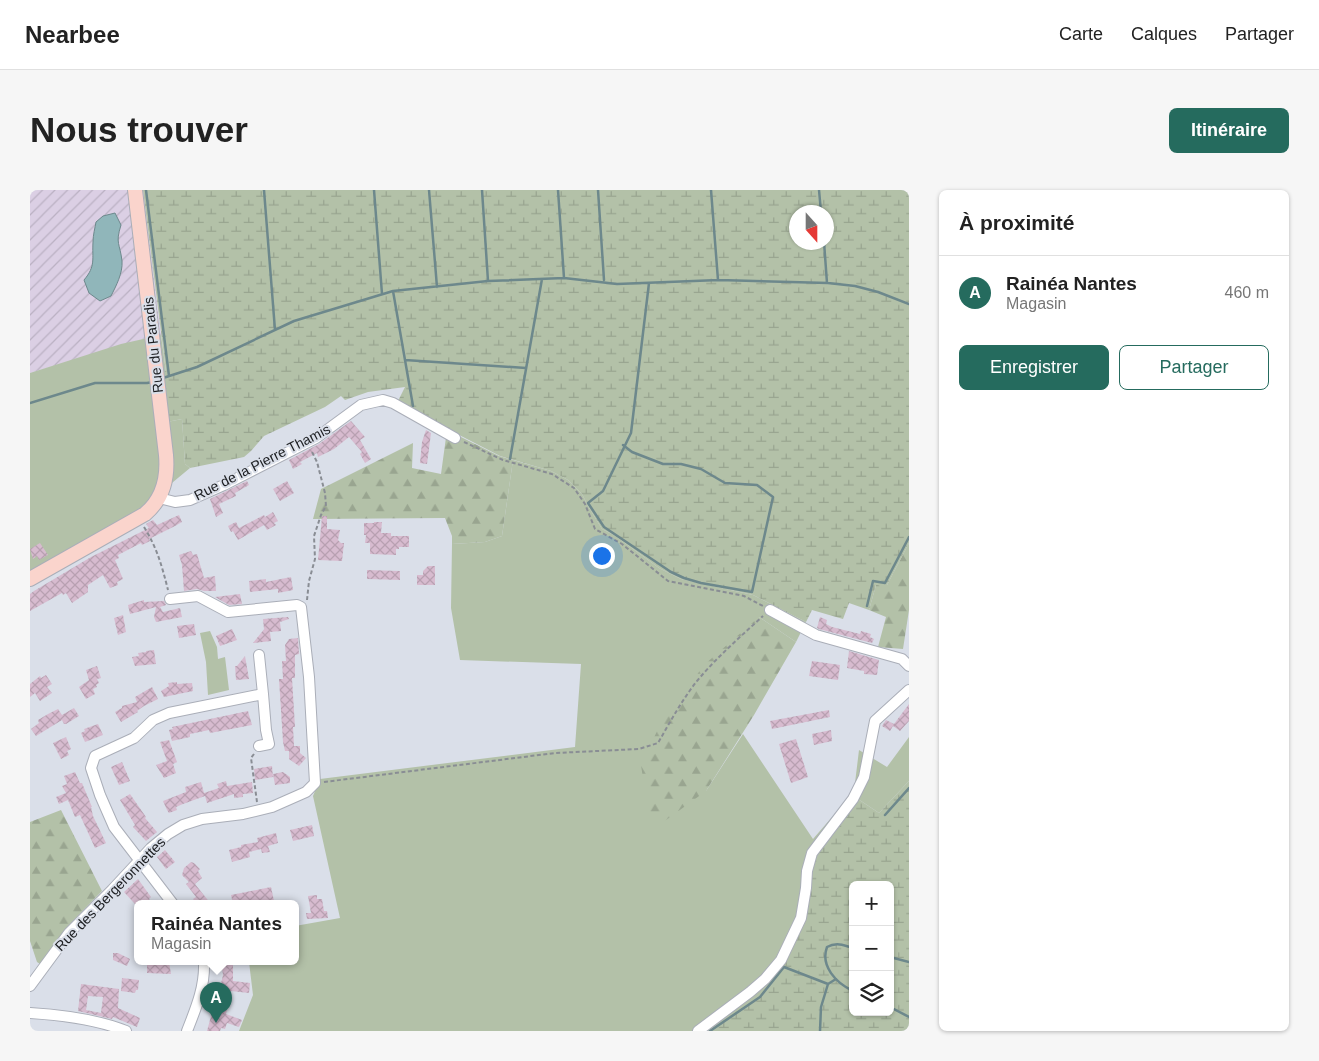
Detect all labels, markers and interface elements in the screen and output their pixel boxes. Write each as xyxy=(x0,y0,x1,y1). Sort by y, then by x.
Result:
text: Nearbee xyxy=(25,21,120,48)
text: Carte xyxy=(1059,24,1103,44)
text: Calques xyxy=(1131,24,1197,44)
text: Partager xyxy=(1225,24,1294,44)
button: Itinéraire xyxy=(1169,108,1289,153)
text: Nous trouver xyxy=(30,110,248,149)
north arrow xyxy=(789,205,834,250)
text: À proximité xyxy=(959,211,1075,234)
text: Rainéa Nantes xyxy=(1006,273,1137,294)
text: A xyxy=(969,284,981,301)
text: 460 m xyxy=(1225,284,1269,301)
text: Magasin xyxy=(1006,295,1066,312)
street label: Rue du Paradis xyxy=(140,296,166,394)
button: Enregistrer xyxy=(959,345,1109,390)
button: Partager xyxy=(1119,345,1269,390)
street label: Rue de la Pierre Thamis xyxy=(191,421,333,503)
your location xyxy=(589,543,615,569)
street label: Rue des Bergeronnettes xyxy=(52,834,168,954)
map controls xyxy=(849,881,894,1016)
button: + xyxy=(849,881,894,926)
popup xyxy=(134,900,299,965)
text: Rainéa Nantes xyxy=(151,913,282,934)
button: − xyxy=(849,926,894,971)
text: Magasin xyxy=(151,935,212,952)
button: layers xyxy=(849,971,894,1016)
pin: A xyxy=(200,982,232,1023)

